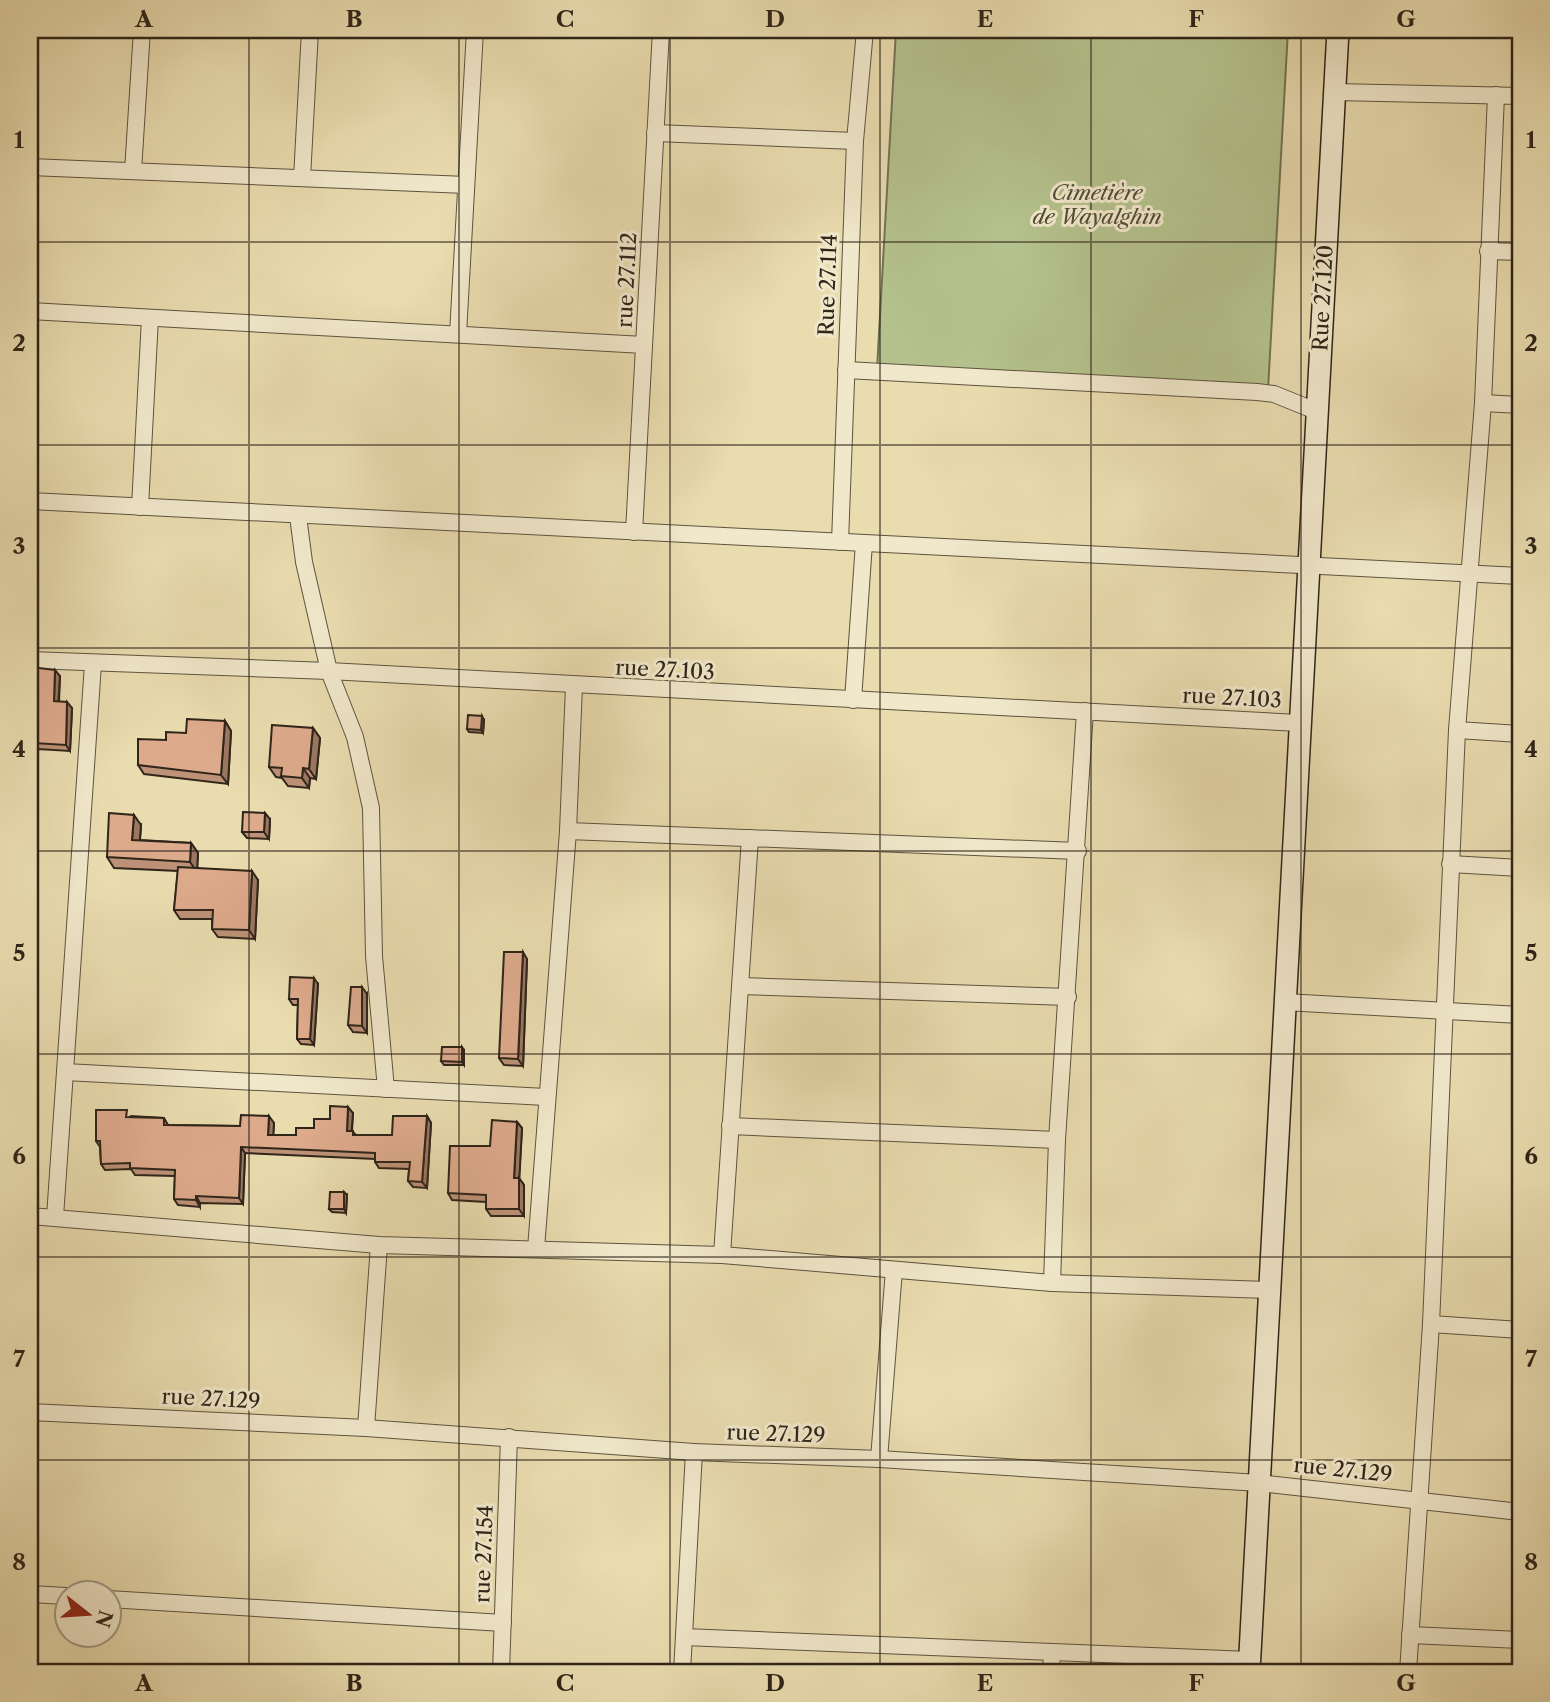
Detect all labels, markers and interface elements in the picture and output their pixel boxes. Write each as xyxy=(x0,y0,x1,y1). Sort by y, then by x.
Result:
text: A xyxy=(134,5,154,33)
text: B xyxy=(345,5,363,33)
text: C xyxy=(556,5,574,33)
text: D xyxy=(765,5,785,33)
text: E xyxy=(977,5,993,33)
text: F xyxy=(1188,5,1204,33)
text: G xyxy=(1396,5,1416,33)
text: 1 xyxy=(14,126,25,154)
text: 1 xyxy=(1526,126,1537,154)
park label: Cimetière de Wayalghin xyxy=(1032,180,1162,229)
street label: rue 27.112 xyxy=(612,232,641,328)
street label: Rue 27.114 xyxy=(813,233,842,337)
street label: Rue 27.120 xyxy=(1307,244,1338,352)
text: 2 xyxy=(12,329,26,357)
text: 2 xyxy=(1524,329,1538,357)
text: 3 xyxy=(13,532,26,560)
text: 3 xyxy=(1525,532,1538,560)
street label: rue 27.103 xyxy=(615,654,715,685)
street label: rue 27.103 xyxy=(1182,682,1282,713)
text: 4 xyxy=(12,735,26,763)
text: 4 xyxy=(1524,735,1538,763)
text: 5 xyxy=(13,939,25,967)
text: 5 xyxy=(1525,939,1537,967)
text: 6 xyxy=(12,1142,26,1170)
text: 6 xyxy=(1524,1142,1538,1170)
text: 7 xyxy=(13,1345,25,1373)
text: 7 xyxy=(1525,1345,1537,1373)
street label: rue 27.129 xyxy=(161,1383,261,1414)
street label: rue 27.129 xyxy=(726,1419,826,1448)
street label: rue 27.129 xyxy=(1292,1452,1394,1487)
street label: rue 27.154 xyxy=(469,1504,498,1604)
text: 8 xyxy=(12,1548,26,1576)
text: 8 xyxy=(1524,1548,1538,1576)
north arrow xyxy=(52,1580,122,1650)
text: N xyxy=(90,1608,117,1630)
text: A xyxy=(134,1669,154,1697)
text: B xyxy=(345,1669,363,1697)
text: C xyxy=(556,1669,574,1697)
text: D xyxy=(765,1669,785,1697)
text: E xyxy=(977,1669,993,1697)
text: F xyxy=(1188,1669,1204,1697)
text: G xyxy=(1396,1669,1416,1697)

